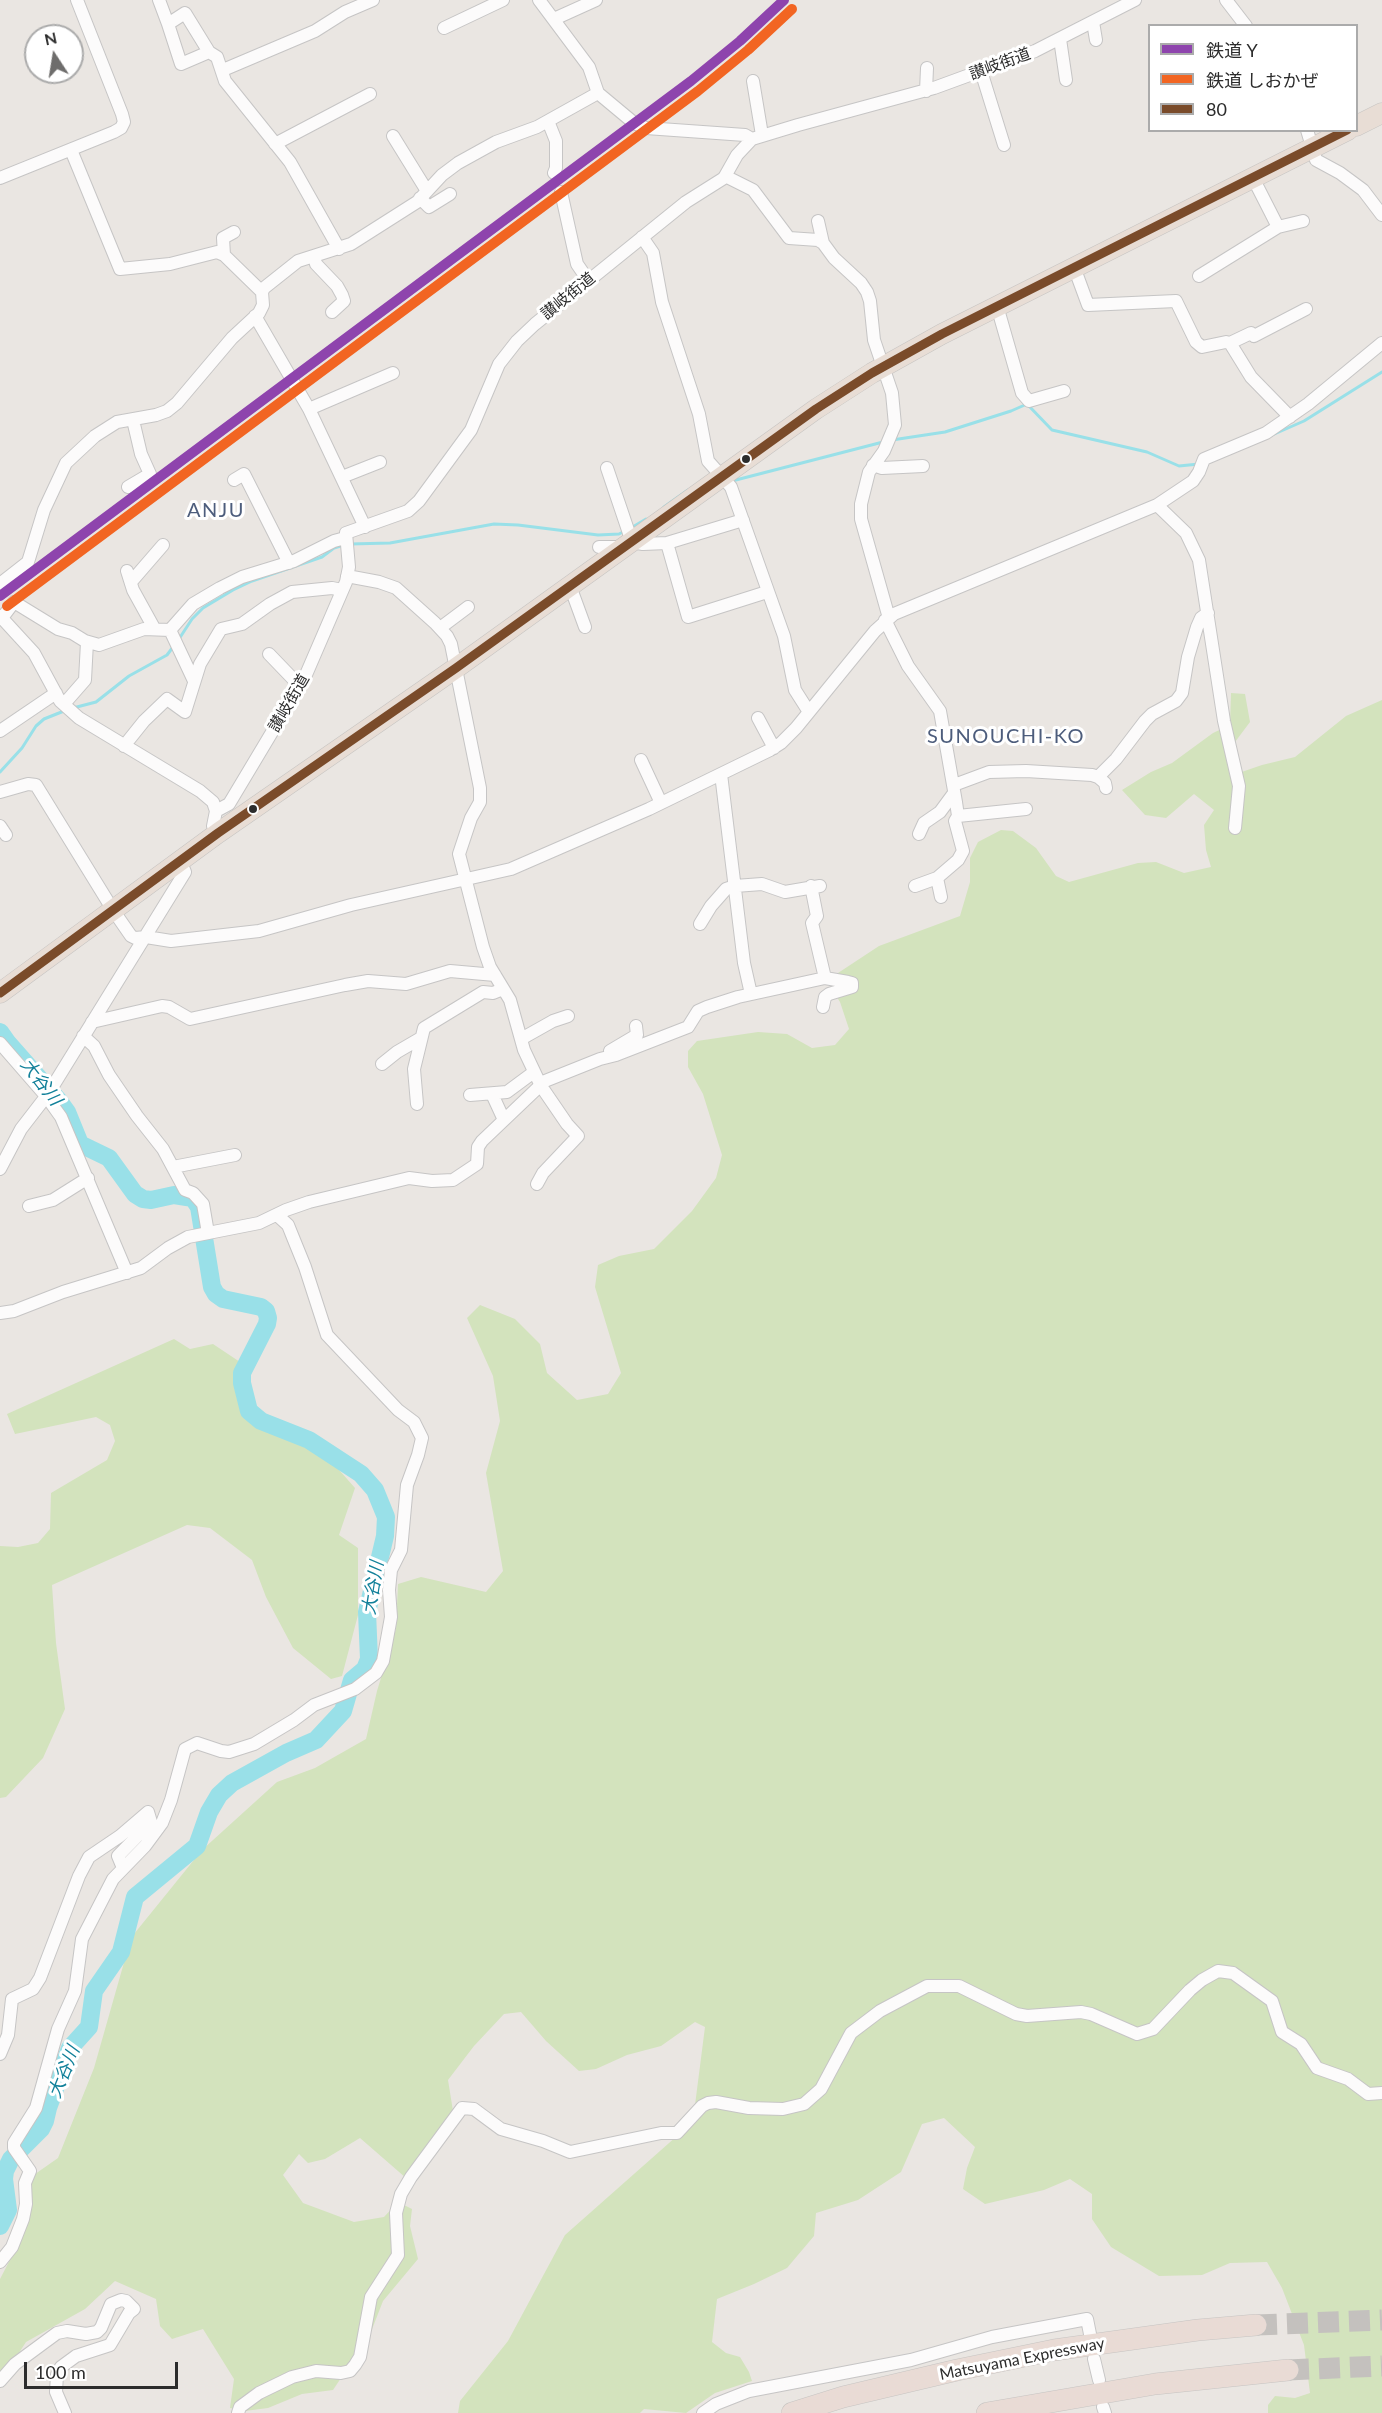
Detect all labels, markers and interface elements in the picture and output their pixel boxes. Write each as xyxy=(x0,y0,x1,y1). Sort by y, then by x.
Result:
north arrow xyxy=(24,24,84,84)
legend xyxy=(1148,24,1358,132)
text: N xyxy=(43,27,59,48)
text: 鉄道 Y xyxy=(1206,39,1258,61)
street label: 讃岐街道 xyxy=(967,44,1033,84)
text: 鉄道 しおかぜ xyxy=(1206,69,1319,91)
text: 80 xyxy=(1206,98,1227,120)
street label: 讃岐街道 xyxy=(537,268,599,324)
unlabelled marker xyxy=(740,453,752,465)
district label: ANJU xyxy=(187,499,245,523)
street label: 讃岐街道 xyxy=(265,670,313,736)
district label: SUNOUCHI-KO xyxy=(927,725,1085,749)
unlabelled marker xyxy=(247,803,259,815)
water label: 大谷川 xyxy=(16,1054,66,1110)
water label: 大谷川 xyxy=(358,1560,388,1616)
water label: 大谷川 xyxy=(44,2043,84,2101)
street label: Matsuyama Expressway xyxy=(938,2334,1106,2384)
scale bar xyxy=(27,2350,182,2388)
text: 100 m xyxy=(35,2361,86,2383)

